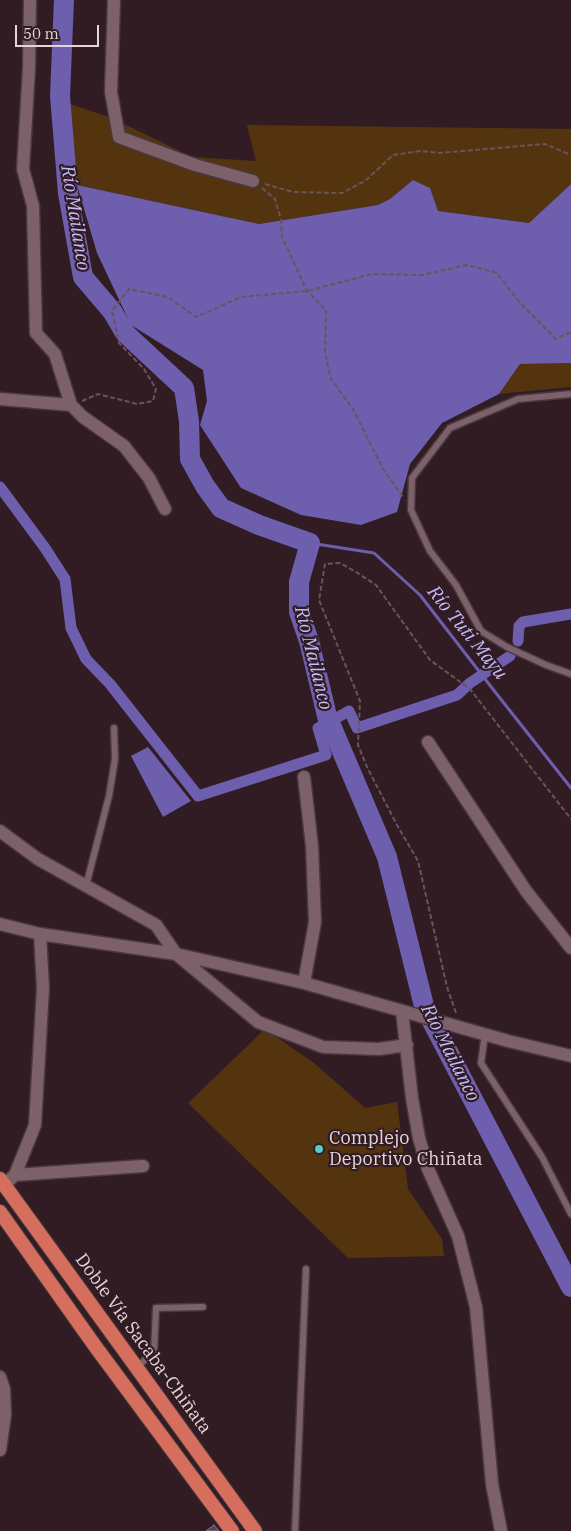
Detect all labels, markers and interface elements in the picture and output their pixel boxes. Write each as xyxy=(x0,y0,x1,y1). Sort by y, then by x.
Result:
scale bar xyxy=(18,15,101,47)
text: 50 m xyxy=(23,24,59,43)
water label: Río Mailanco xyxy=(55,164,95,272)
water label: Río Tuti Mayu xyxy=(422,581,512,685)
water label: Río Mailanco xyxy=(289,604,337,712)
water label: Río Mailanco xyxy=(416,1001,484,1105)
place label: Complejo Deportivo Chiñata xyxy=(329,1128,483,1170)
marker: Complejo Deportivo Chiñata xyxy=(313,1143,325,1155)
street label: Doble Vía Sacaba-Chiñata xyxy=(70,1250,216,1438)

